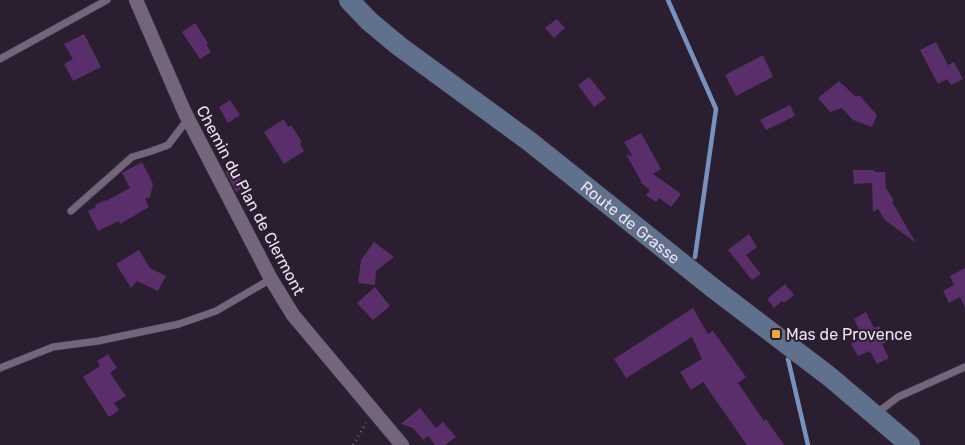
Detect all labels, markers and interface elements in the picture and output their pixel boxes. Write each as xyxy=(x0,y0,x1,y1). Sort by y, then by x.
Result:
street label: Chemin du Plan de Clermont xyxy=(192,102,309,298)
street label: Route de Grasse xyxy=(577,177,684,268)
place label: Mas de Provence xyxy=(786,325,912,344)
marker: Mas de Provence xyxy=(770,328,782,340)

